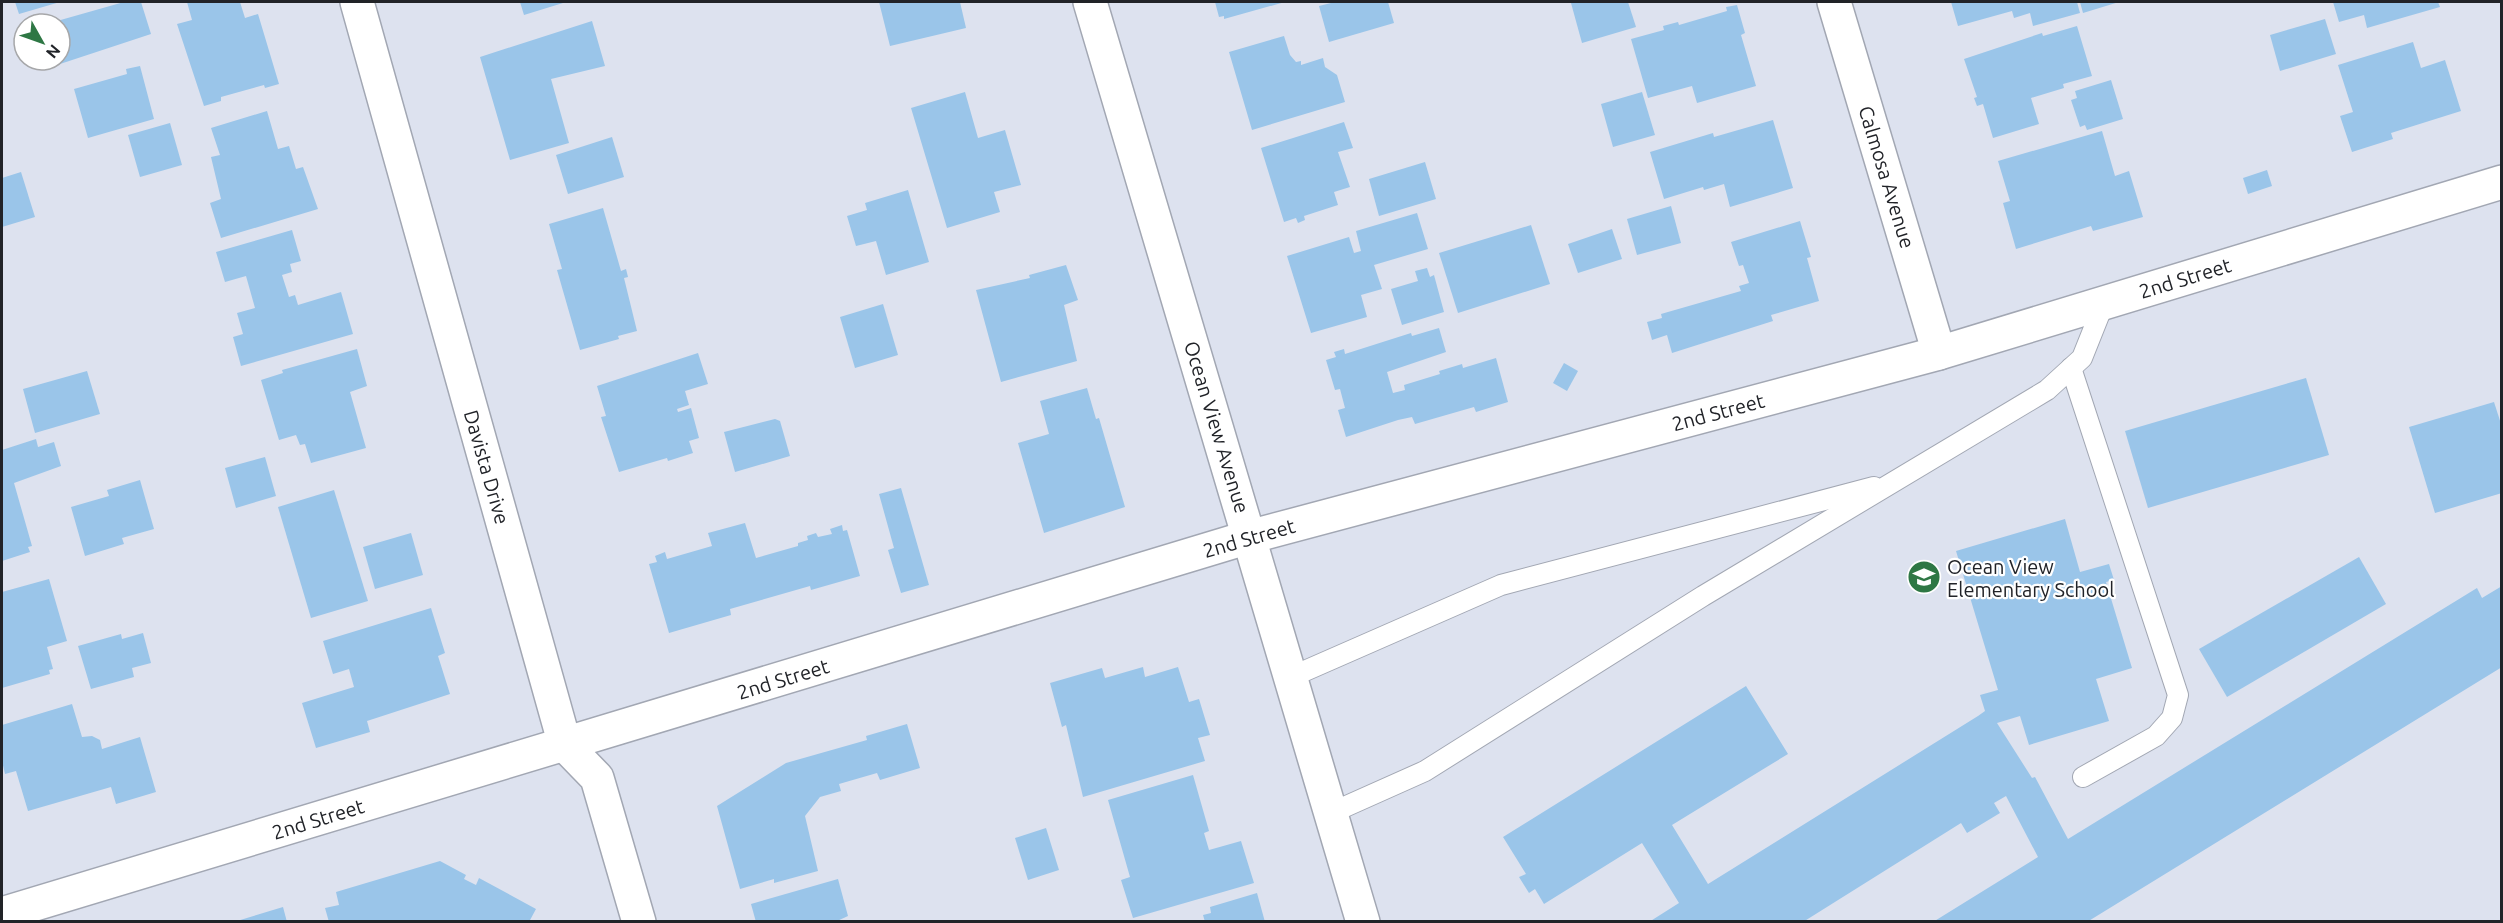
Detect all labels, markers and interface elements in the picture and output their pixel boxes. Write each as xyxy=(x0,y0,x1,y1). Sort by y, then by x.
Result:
north arrow xyxy=(12,12,72,72)
text: N xyxy=(43,41,64,62)
street label: Calmosa Avenue xyxy=(1854,103,1920,251)
street label: 2nd Street xyxy=(2136,253,2234,303)
street label: Ocean View Avenue xyxy=(1180,338,1254,516)
street label: 2nd Street xyxy=(1669,389,1767,435)
street label: Davista Drive xyxy=(460,407,514,527)
street label: 2nd Street xyxy=(1200,514,1298,562)
place label: Ocean View Elementary School xyxy=(1947,555,2114,601)
school or university icon: Ocean View Elementary School xyxy=(1906,559,1942,595)
street label: 2nd Street xyxy=(734,654,832,704)
street label: 2nd Street xyxy=(269,794,367,844)

